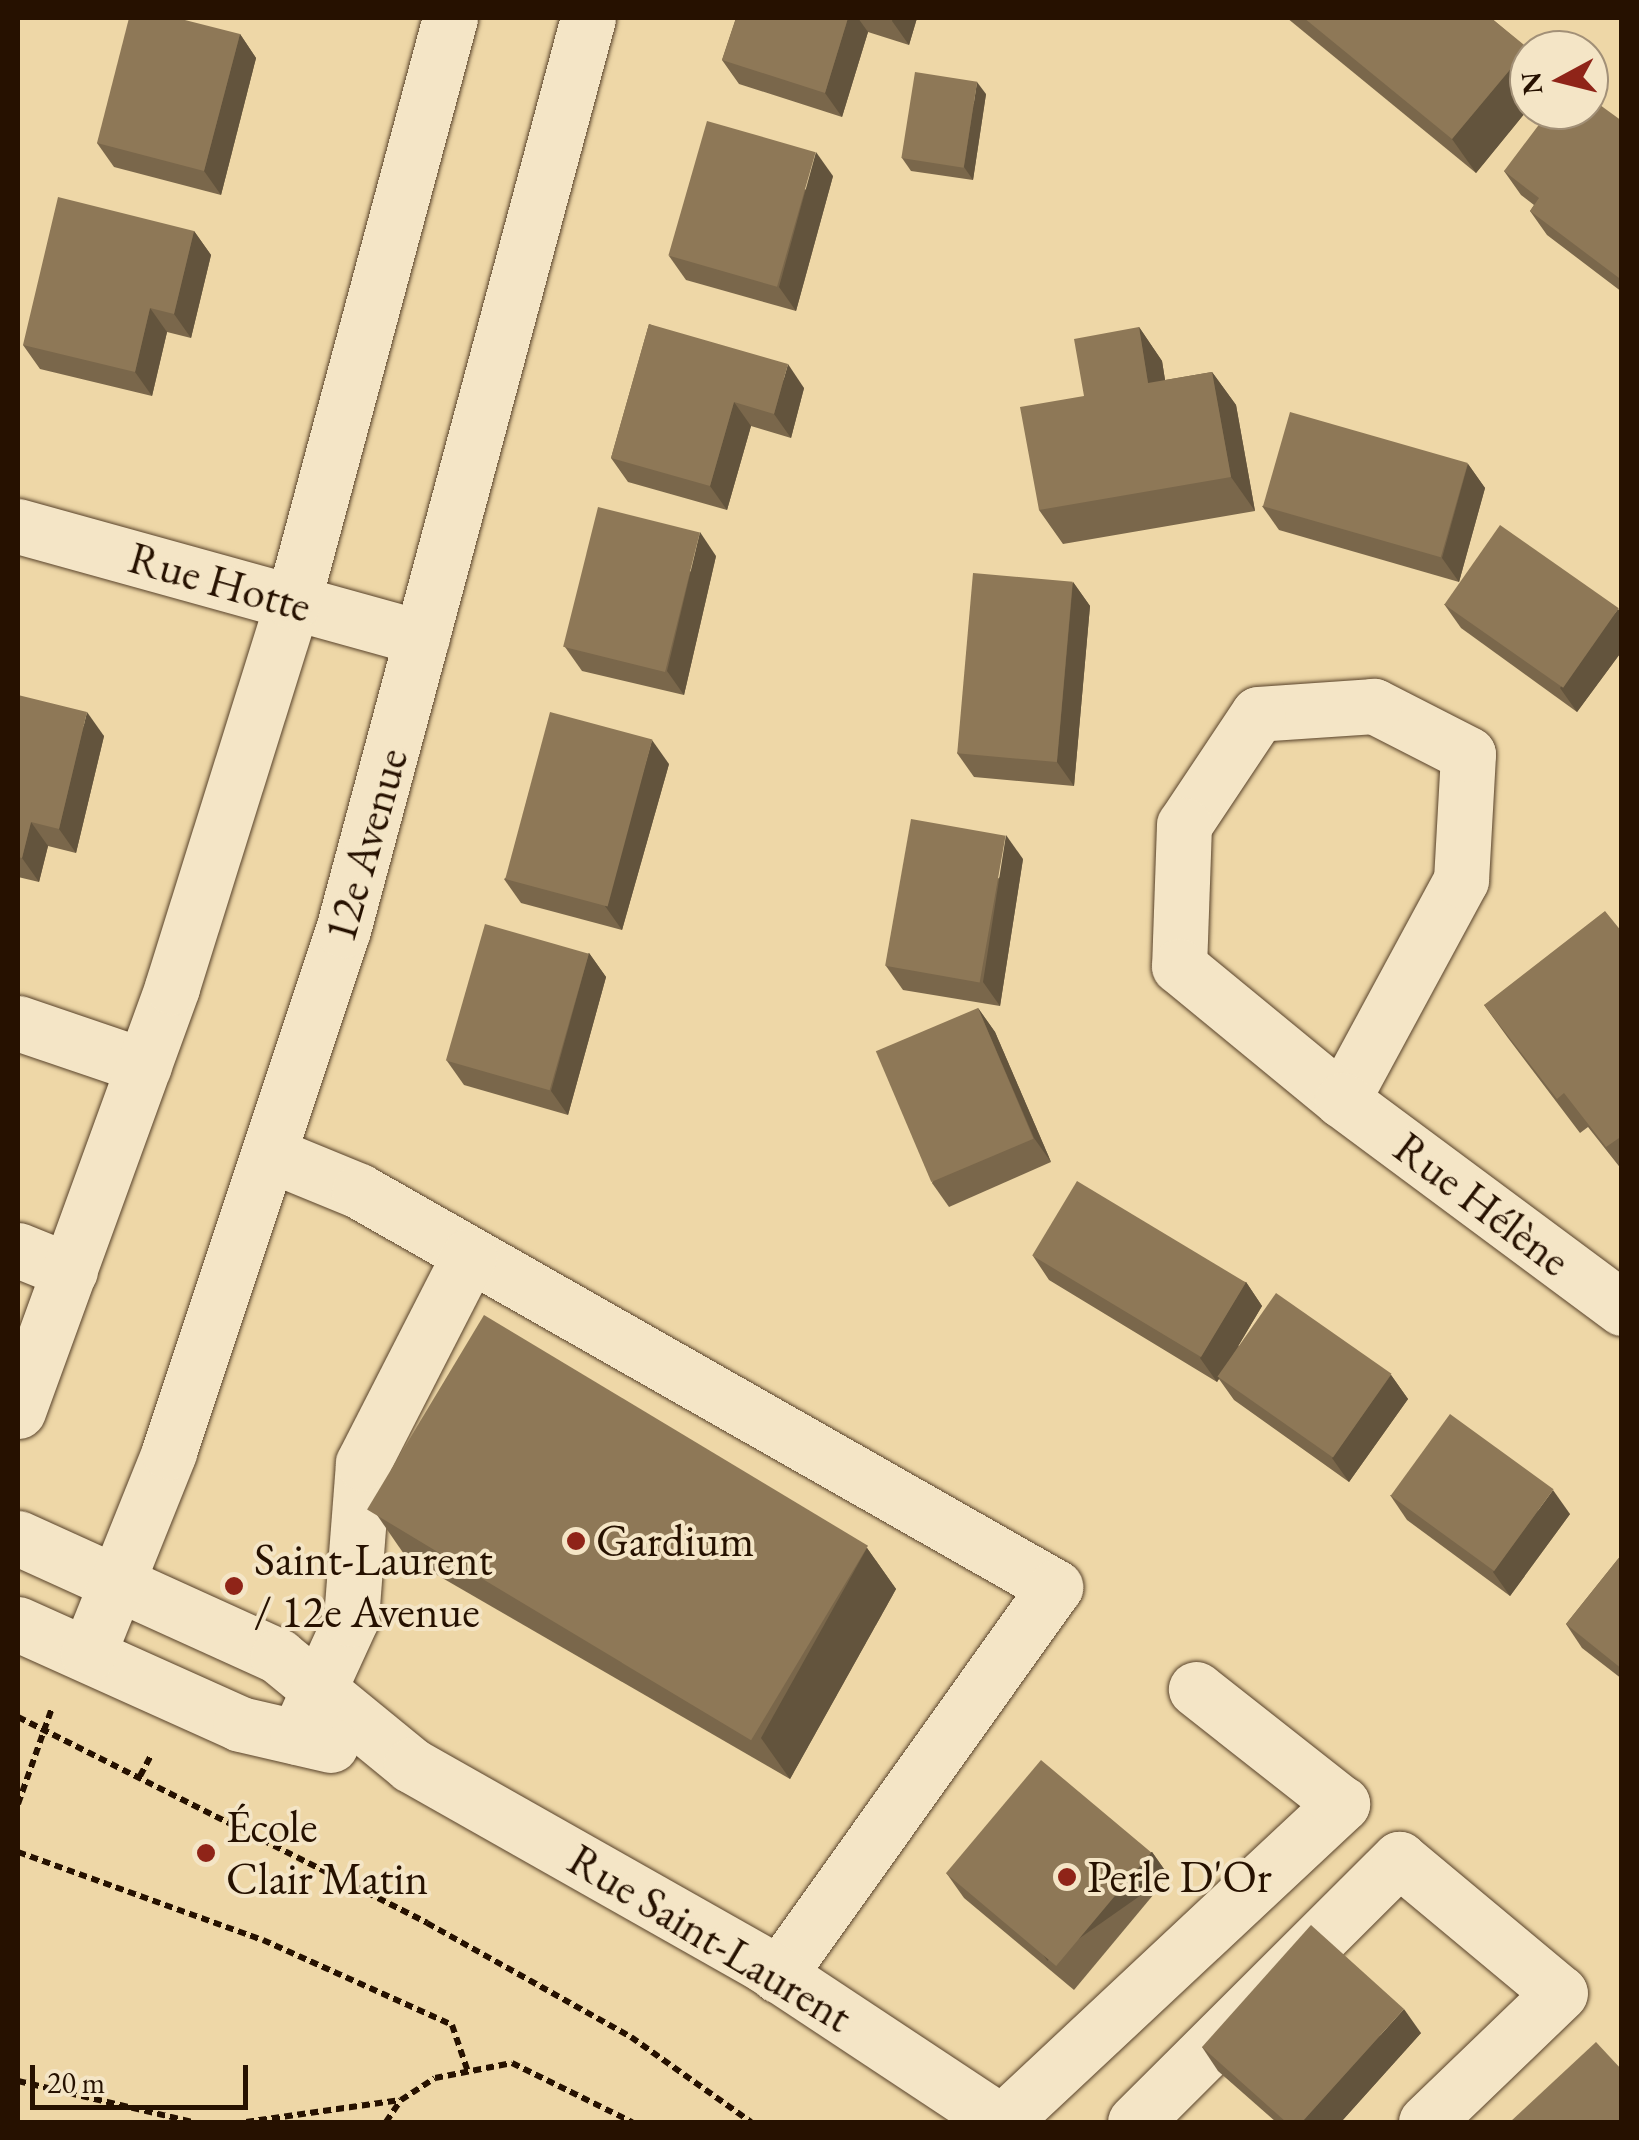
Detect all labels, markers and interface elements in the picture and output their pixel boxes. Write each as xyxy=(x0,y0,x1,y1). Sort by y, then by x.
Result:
north arrow xyxy=(1509,30,1609,130)
text: N xyxy=(1512,70,1550,97)
street label: Rue Hotte xyxy=(123,530,317,634)
street label: 12e Avenue xyxy=(313,742,419,948)
street label: Rue Hélène xyxy=(1383,1120,1581,1288)
place label: Gardium xyxy=(596,1514,754,1568)
marker: Gardium xyxy=(565,1530,587,1552)
place label: Saint-Laurent / 12e Avenue xyxy=(254,1533,493,1639)
marker: Saint-Laurent / 12e Avenue xyxy=(223,1575,245,1597)
place label: École Clair Matin xyxy=(226,1800,428,1906)
street label: Rue Saint-Laurent xyxy=(559,1832,861,2044)
marker: École Clair Matin xyxy=(195,1842,217,1864)
place label: Perle D'Or xyxy=(1087,1850,1272,1904)
marker: Perle D'Or xyxy=(1056,1866,1078,1888)
scale bar xyxy=(35,2045,252,2107)
text: 20 m xyxy=(47,2063,105,2102)

